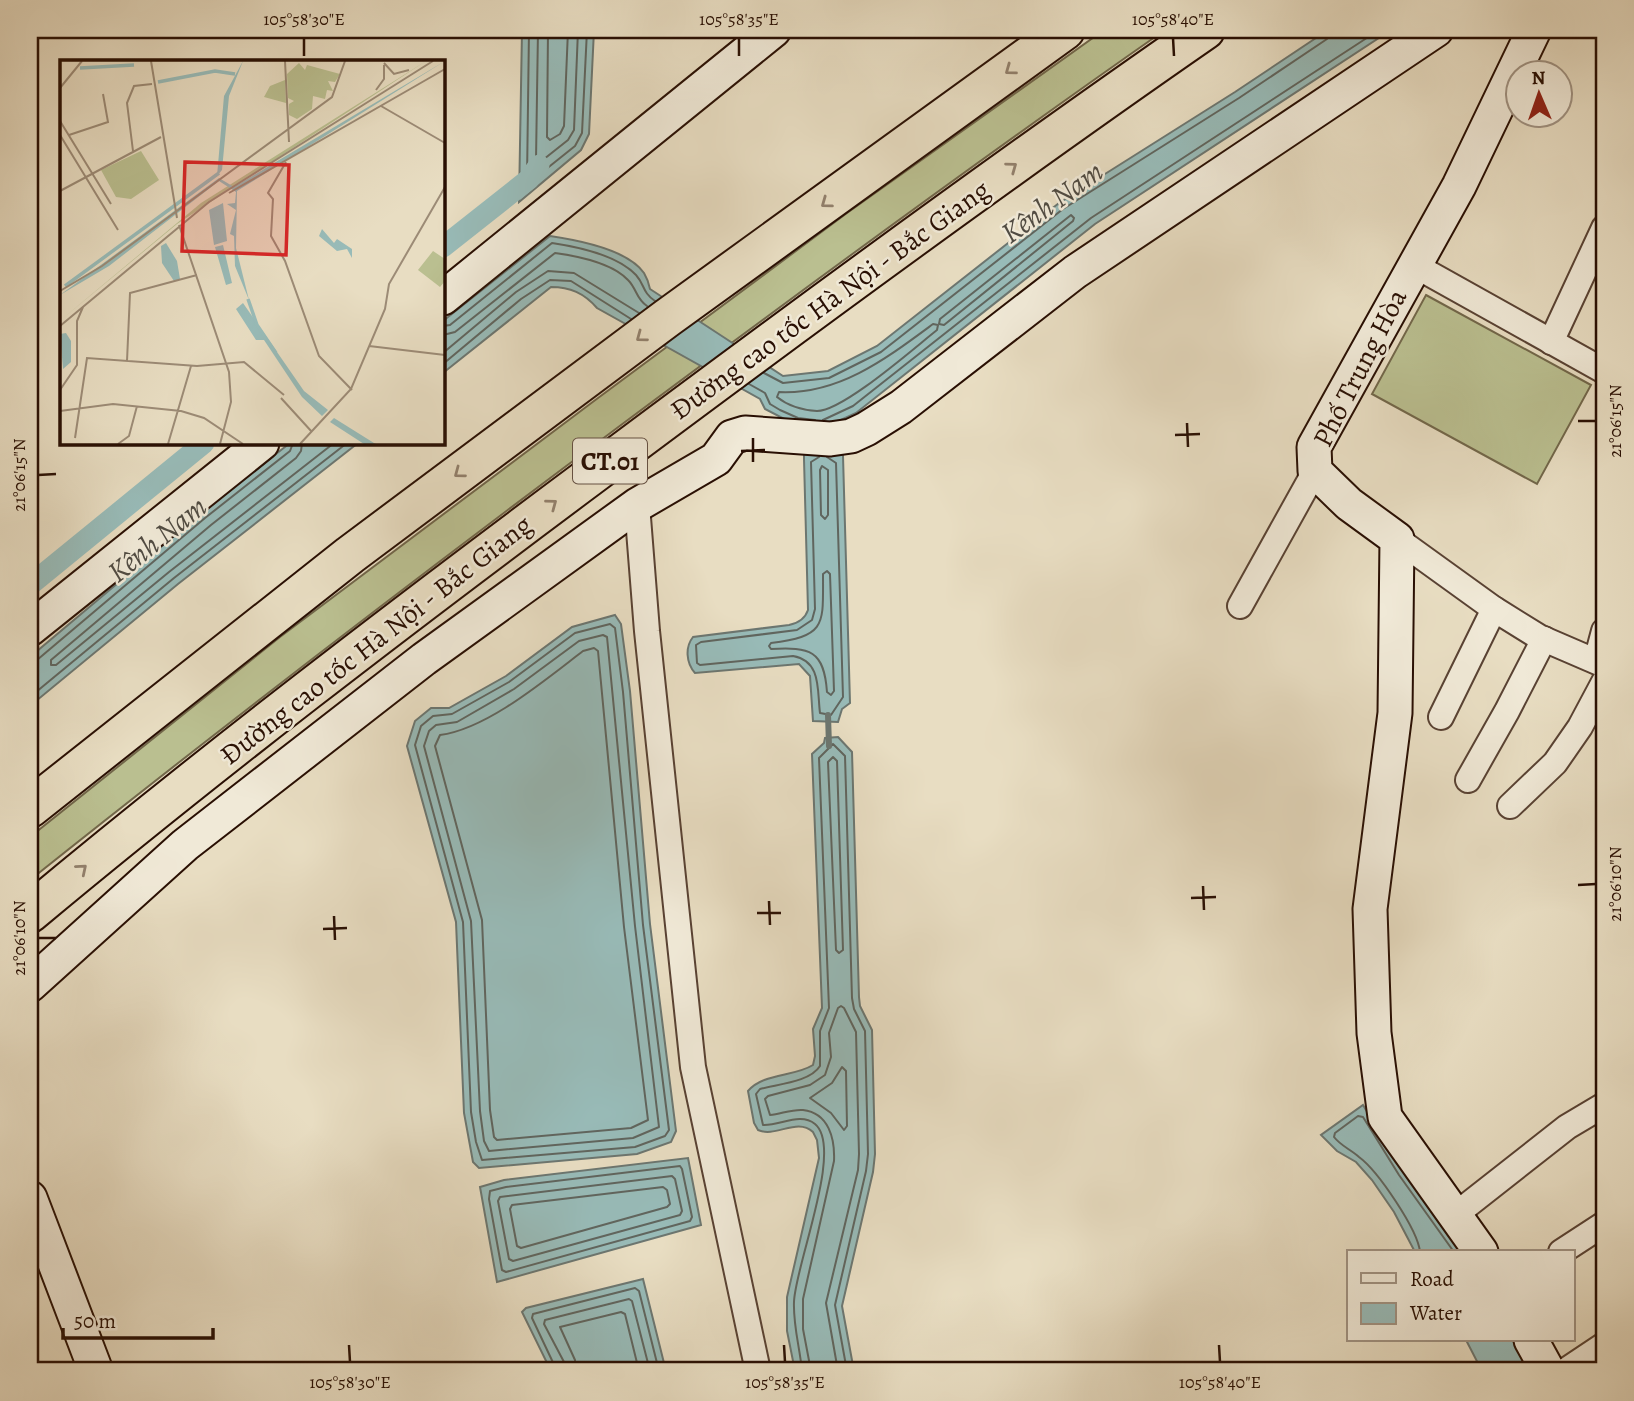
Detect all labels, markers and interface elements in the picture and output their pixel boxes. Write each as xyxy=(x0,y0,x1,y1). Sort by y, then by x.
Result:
text: 105°58'30"E xyxy=(263,7,345,31)
text: 105°58'35"E xyxy=(699,7,779,31)
text: 105°58'40"E xyxy=(1132,7,1214,31)
inset map xyxy=(60,60,444,444)
north arrow xyxy=(1504,60,1574,130)
one-way arrow xyxy=(1005,62,1018,74)
text: N xyxy=(1531,65,1546,91)
water label: Kênh Nam xyxy=(993,151,1111,253)
one-way arrow xyxy=(1005,163,1017,176)
street label: Đường cao tốc Hà Nội - Bắc Giang xyxy=(663,171,997,429)
one-way arrow xyxy=(821,195,833,207)
street label: Phố Trung Hòa xyxy=(1304,282,1416,454)
one-way arrow xyxy=(637,328,649,341)
text: 21°06'15"N xyxy=(1603,384,1627,458)
text: 21°06'15"N xyxy=(7,438,31,512)
road number: CT.01 xyxy=(573,438,647,484)
one-way arrow xyxy=(455,465,467,477)
water label: Kênh Nam xyxy=(99,486,215,592)
one-way arrow xyxy=(544,500,557,513)
street label: Đường cao tốc Hà Nội - Bắc Giang xyxy=(212,506,540,774)
text: 21°06'10"N xyxy=(1603,846,1627,922)
one-way arrow xyxy=(74,865,87,877)
text: 21°06'10"N xyxy=(7,900,31,976)
legend xyxy=(1347,1250,1574,1342)
text: Road xyxy=(1410,1265,1454,1293)
scale bar xyxy=(63,1296,214,1340)
text: Water xyxy=(1409,1299,1462,1327)
text: 50 m xyxy=(74,1307,116,1335)
text: 105°58'30"E xyxy=(309,1370,391,1394)
text: 105°58'35"E xyxy=(745,1370,825,1394)
text: 105°58'40"E xyxy=(1179,1370,1261,1394)

